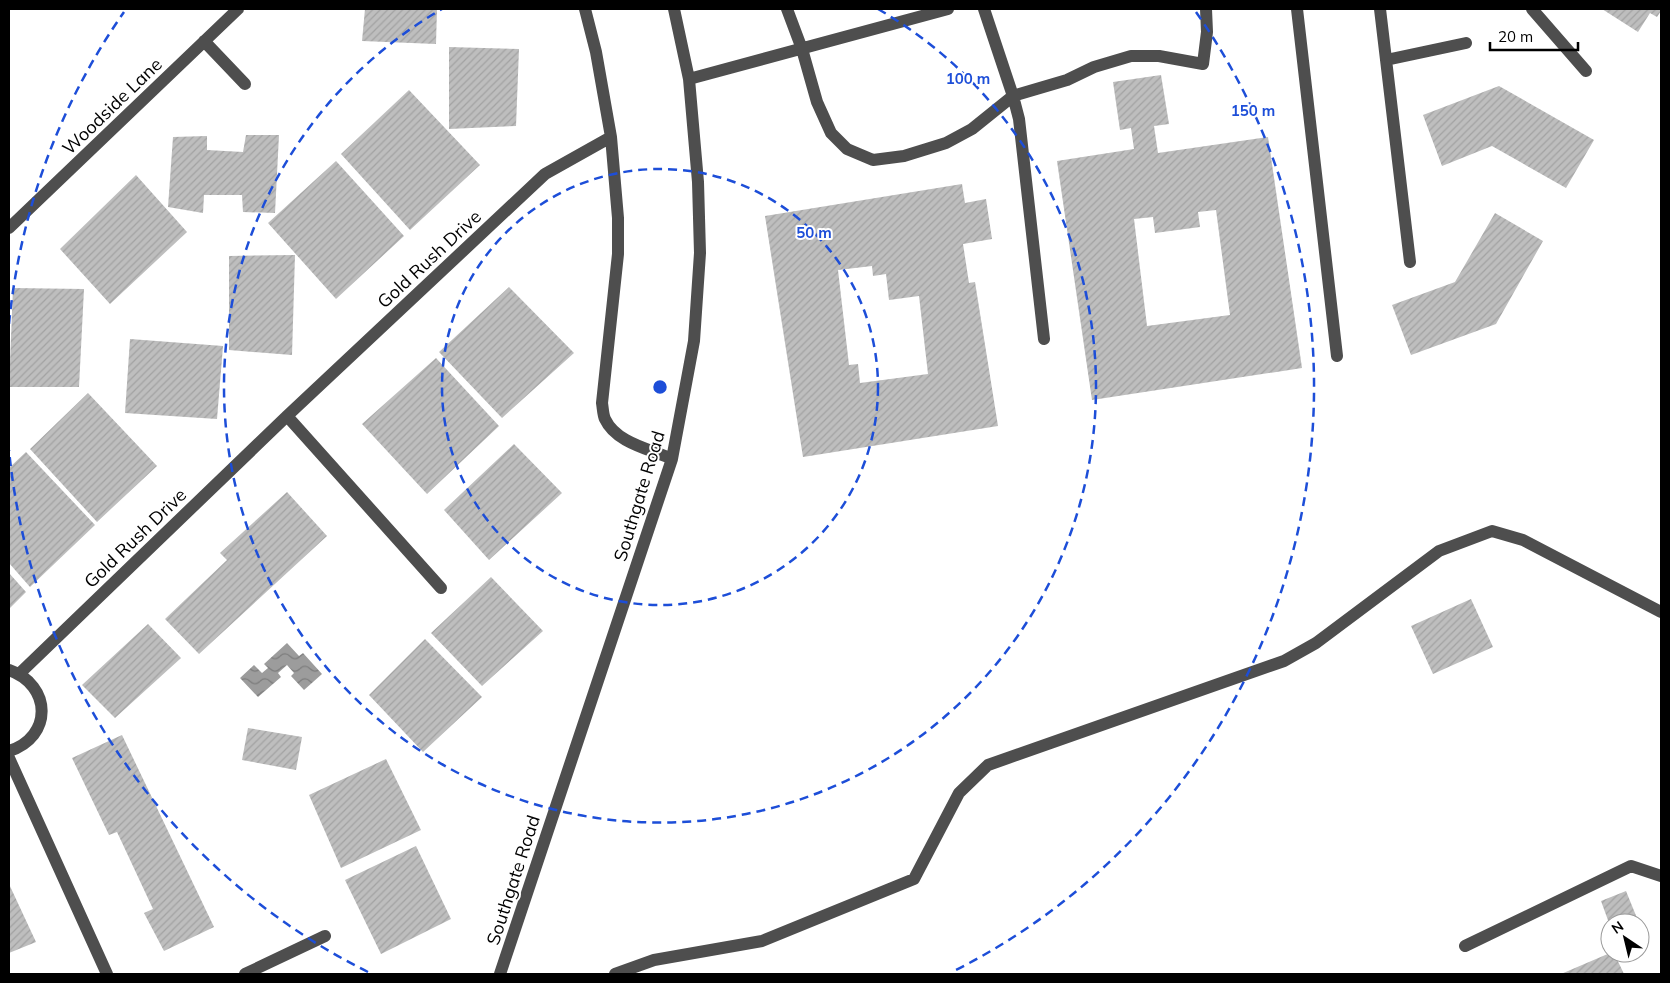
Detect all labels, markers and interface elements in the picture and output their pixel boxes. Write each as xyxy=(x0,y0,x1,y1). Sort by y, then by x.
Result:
scale bar xyxy=(1490,20,1578,52)
text: 20 m xyxy=(1498,27,1533,46)
street label: Woodside Lane xyxy=(57,53,167,159)
text: 100 m xyxy=(946,69,990,88)
text: 150 m xyxy=(1231,101,1275,120)
street label: Gold Rush Drive xyxy=(372,205,486,313)
text: 50 m xyxy=(796,223,832,242)
centre of rings xyxy=(651,378,669,396)
street label: Southgate Road xyxy=(608,428,670,564)
street label: Gold Rush Drive xyxy=(79,483,191,593)
street label: Southgate Road xyxy=(481,812,545,948)
north arrow xyxy=(1600,913,1650,963)
text: N xyxy=(1608,917,1627,938)

